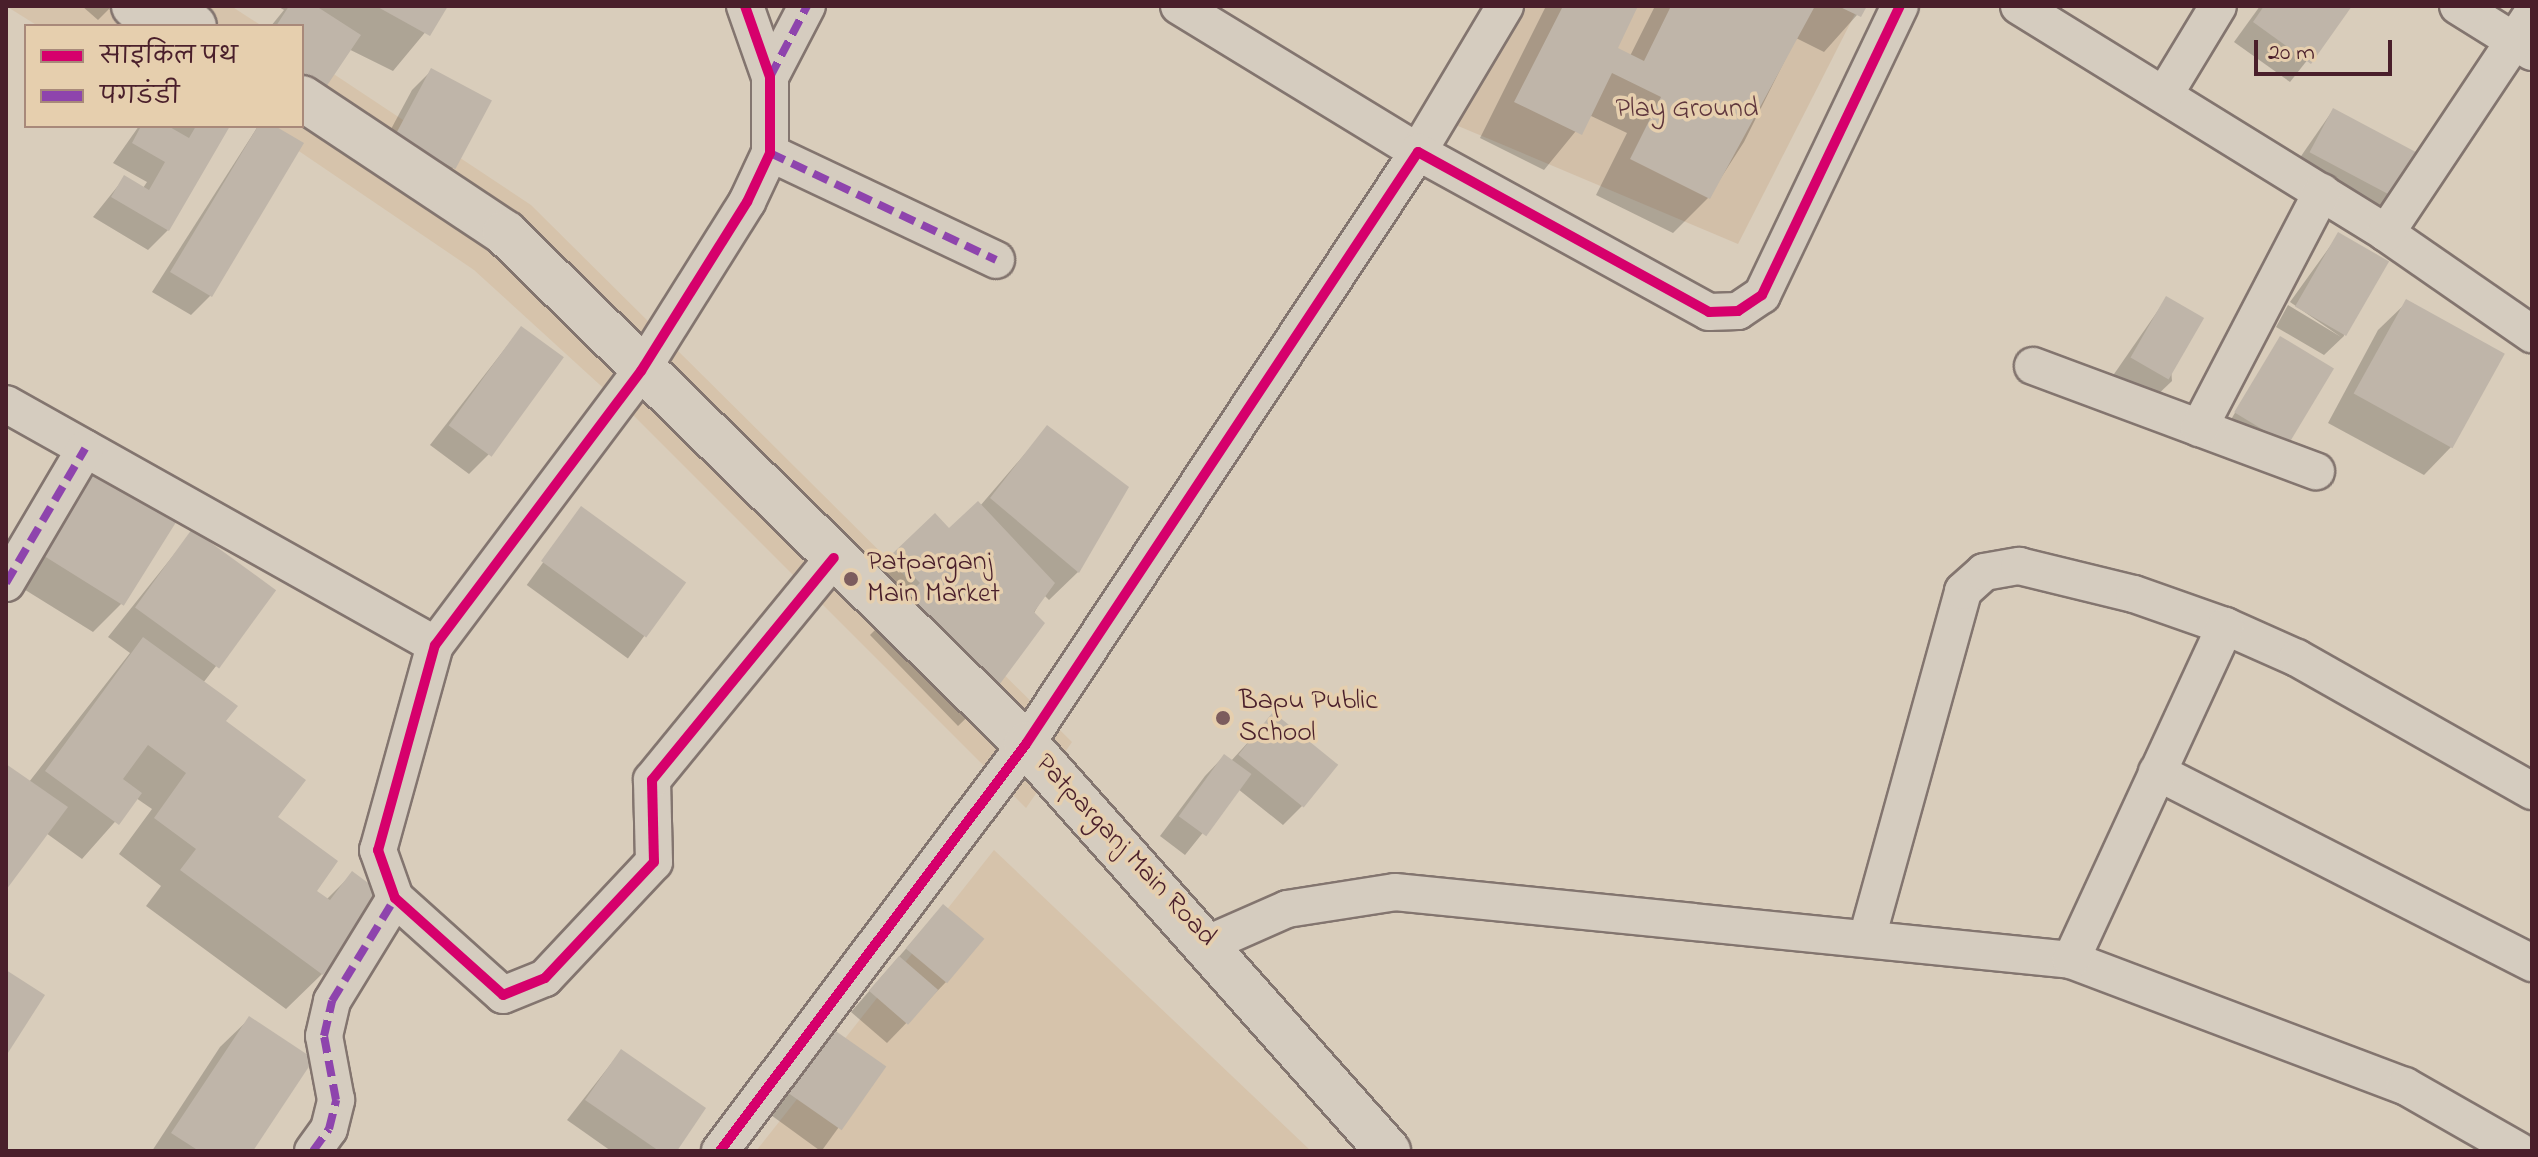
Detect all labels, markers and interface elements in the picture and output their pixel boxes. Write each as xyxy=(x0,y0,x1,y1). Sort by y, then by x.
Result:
legend xyxy=(24,24,304,128)
scale bar xyxy=(2258,24,2396,74)
text: 20 m xyxy=(2268,36,2315,71)
text: साइकिल पथ xyxy=(100,40,238,75)
text: पगडंडी xyxy=(100,80,179,115)
park label: Play Ground xyxy=(1615,93,1759,127)
place label: Patparganj Main Market xyxy=(867,546,1000,612)
marker: Patparganj Main Market xyxy=(842,570,860,588)
place label: Bapu Public School xyxy=(1239,685,1378,751)
marker: Bapu Public School xyxy=(1214,709,1232,727)
street label: Patparganj Main Road xyxy=(1027,748,1223,954)

